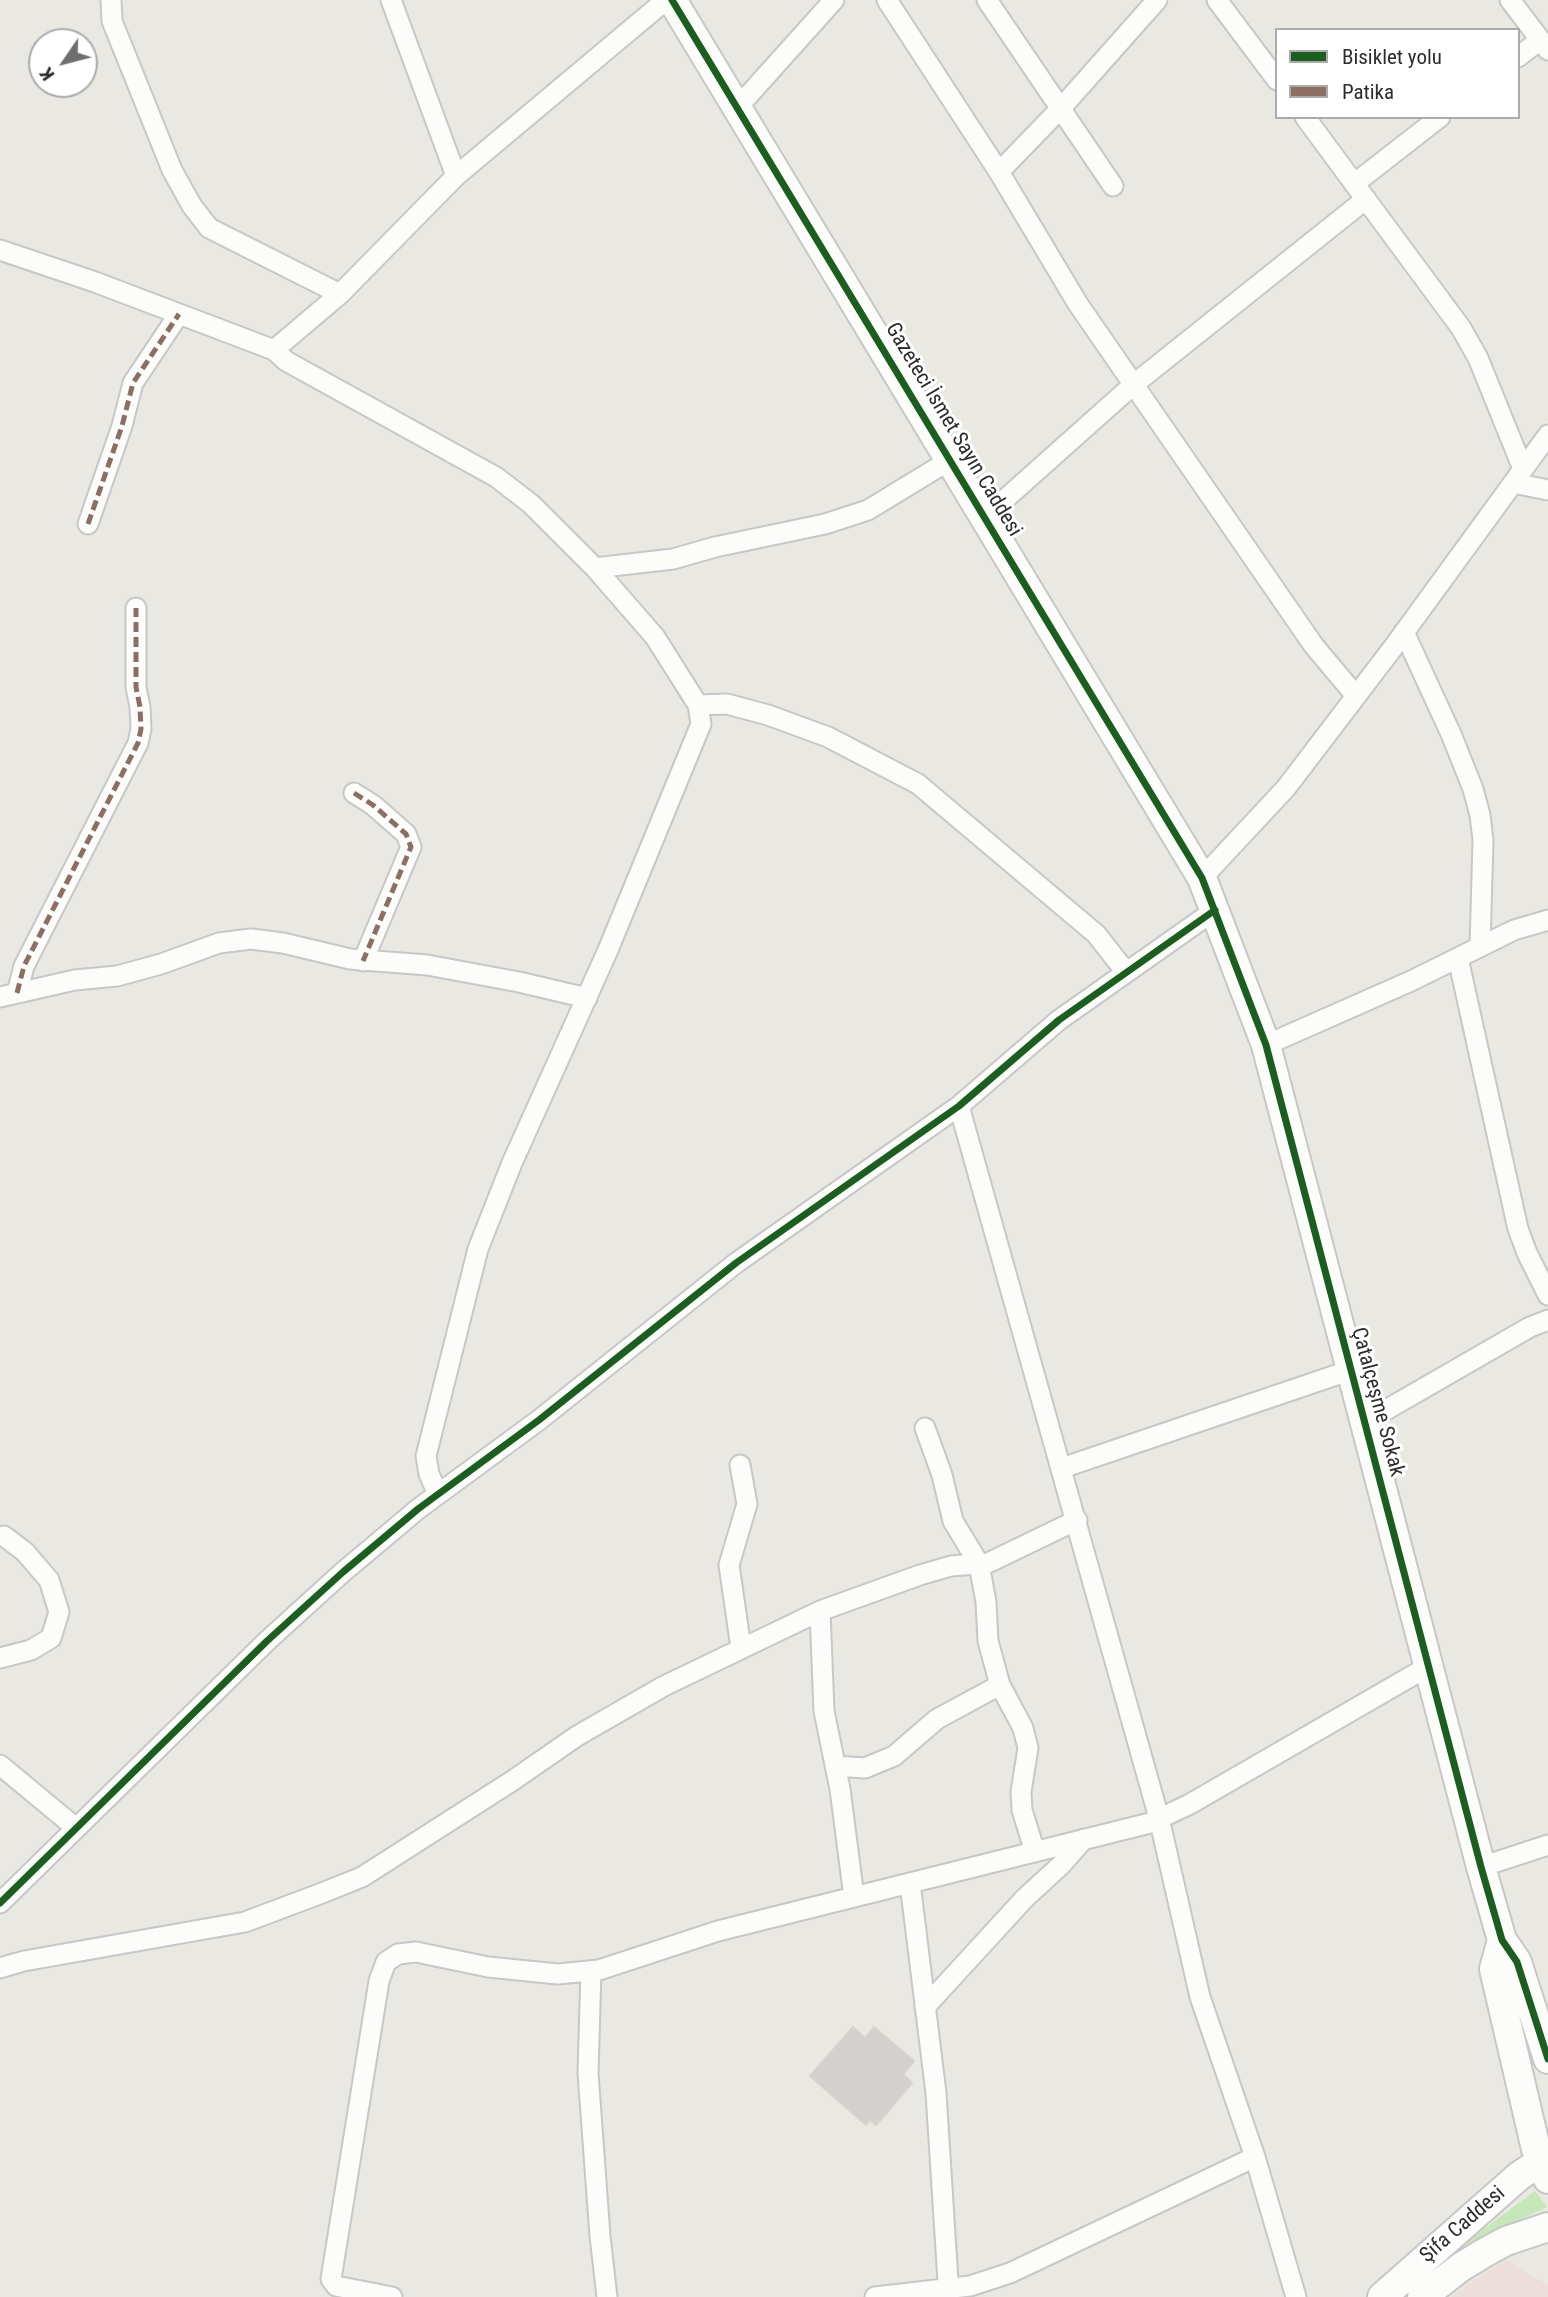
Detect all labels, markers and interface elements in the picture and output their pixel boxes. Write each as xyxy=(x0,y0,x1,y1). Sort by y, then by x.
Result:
north arrow xyxy=(28,28,98,98)
legend xyxy=(1275,28,1520,119)
text: Bisiklet yolu xyxy=(1342,45,1442,69)
text: K xyxy=(35,63,59,85)
text: Patika xyxy=(1342,80,1394,104)
street label: Gazeteci İsmet Sayın Caddesi xyxy=(879,319,1027,541)
street label: Çatalçeşme Sokak xyxy=(1345,1325,1409,1479)
street label: Şifa Caddesi xyxy=(1415,2181,1511,2269)

